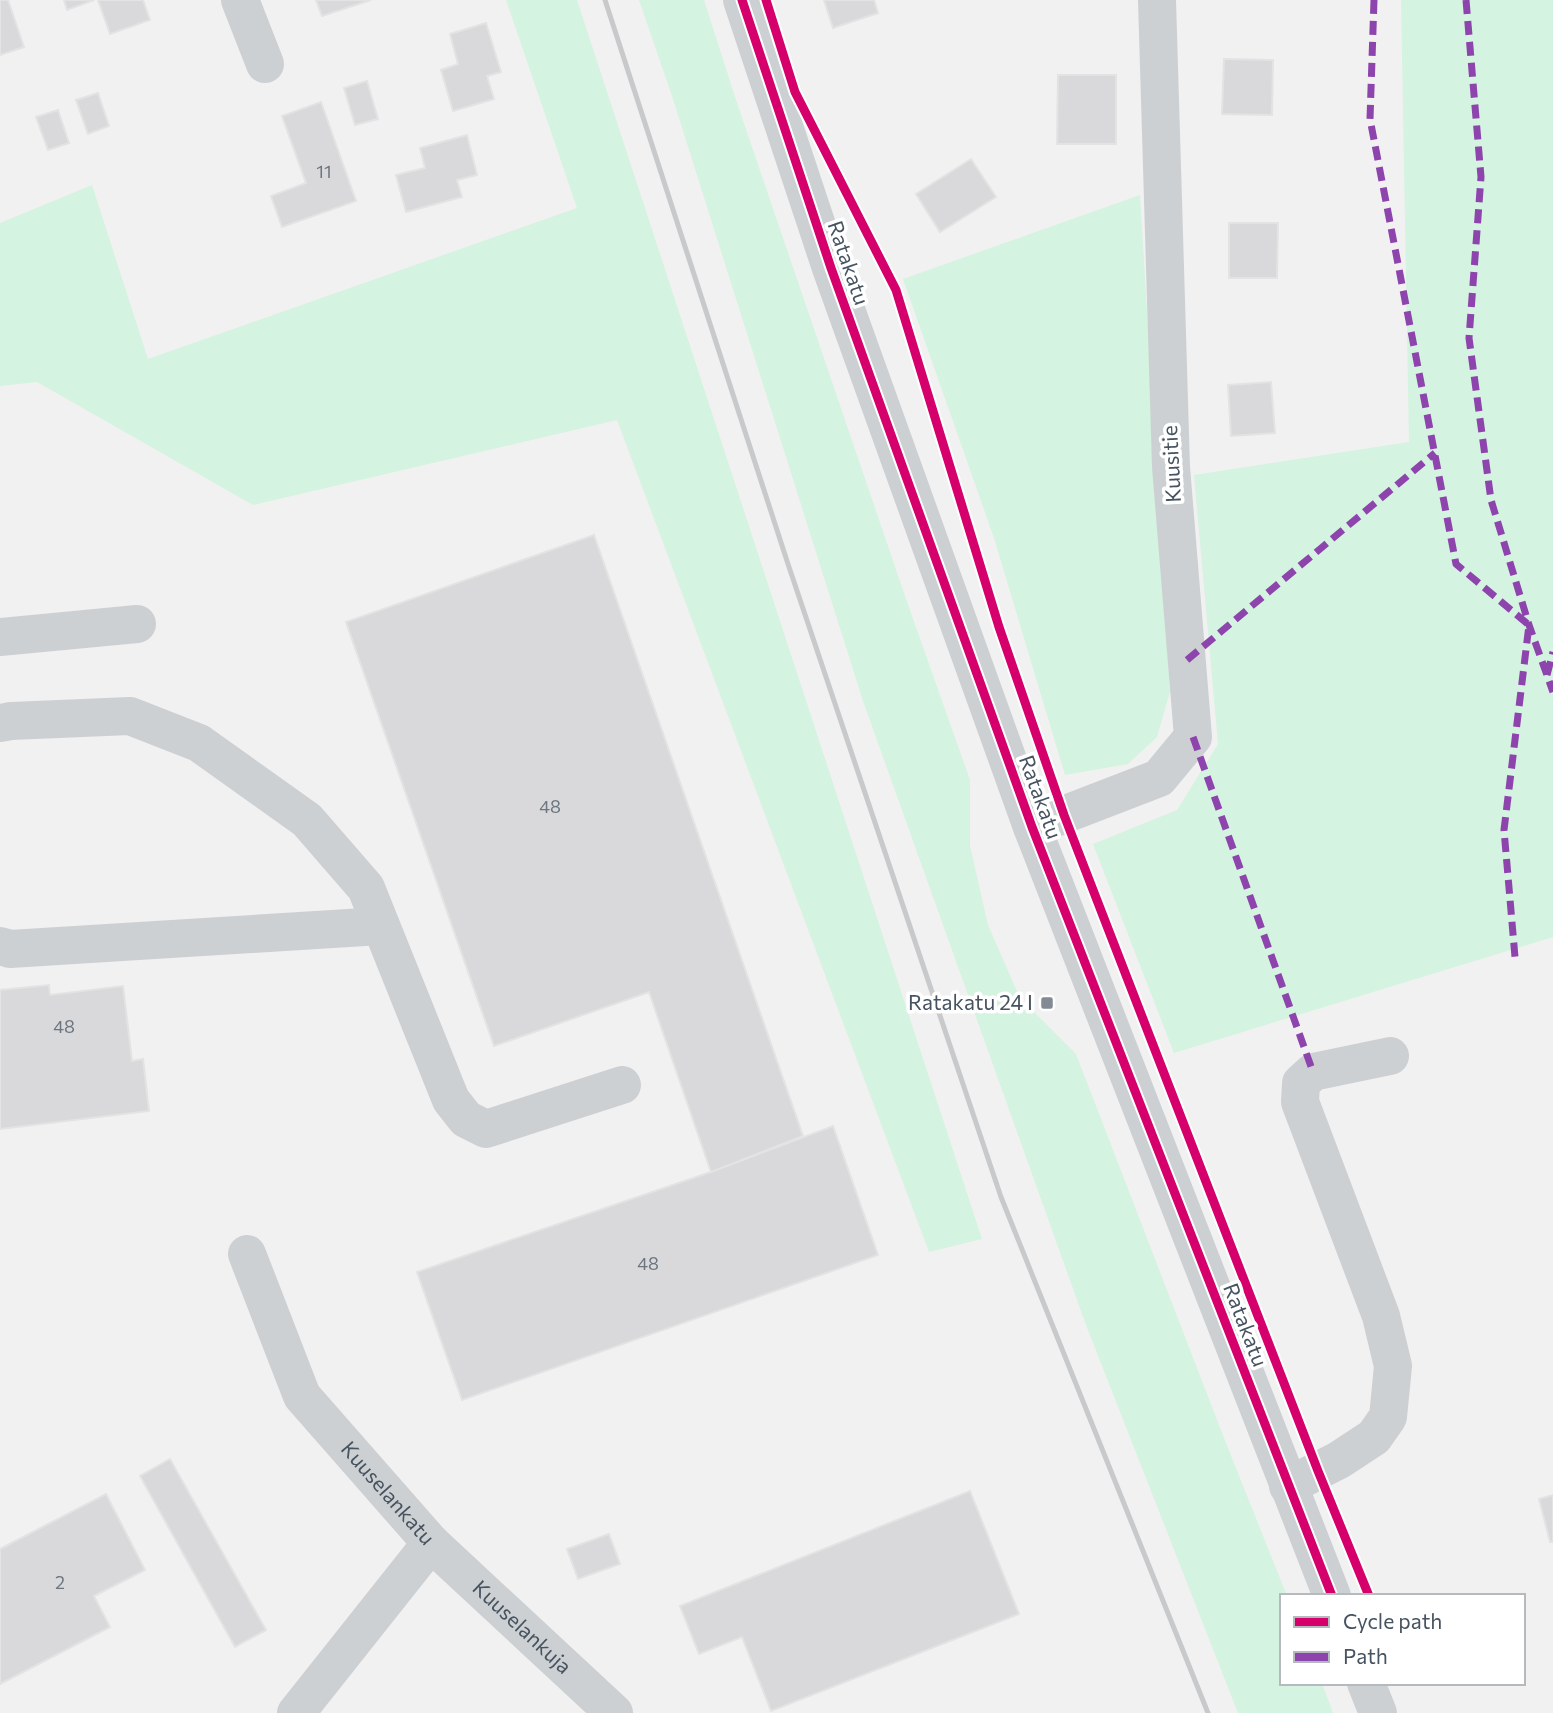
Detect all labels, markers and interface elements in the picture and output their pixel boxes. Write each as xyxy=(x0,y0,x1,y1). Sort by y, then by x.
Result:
house number: 11 xyxy=(316,160,332,182)
street label: Ratakatu xyxy=(823,217,875,308)
street label: Kuusitie xyxy=(1156,425,1185,503)
street label: Ratakatu xyxy=(1015,751,1068,842)
house number: 48 xyxy=(539,795,561,817)
place label: Ratakatu 24 I xyxy=(908,989,1033,1014)
marker: Ratakatu 24 I xyxy=(1039,995,1055,1011)
house number: 48 xyxy=(53,1015,75,1037)
house number: 48 xyxy=(637,1252,659,1274)
street label: Ratakatu xyxy=(1219,1279,1274,1370)
street label: Kuuselankatu xyxy=(337,1436,441,1549)
house number: 2 xyxy=(55,1571,65,1593)
street label: Kuuselankuja xyxy=(468,1574,577,1678)
legend xyxy=(1280,1594,1525,1685)
text: Cycle path xyxy=(1343,1608,1442,1633)
text: Path xyxy=(1343,1643,1388,1668)

